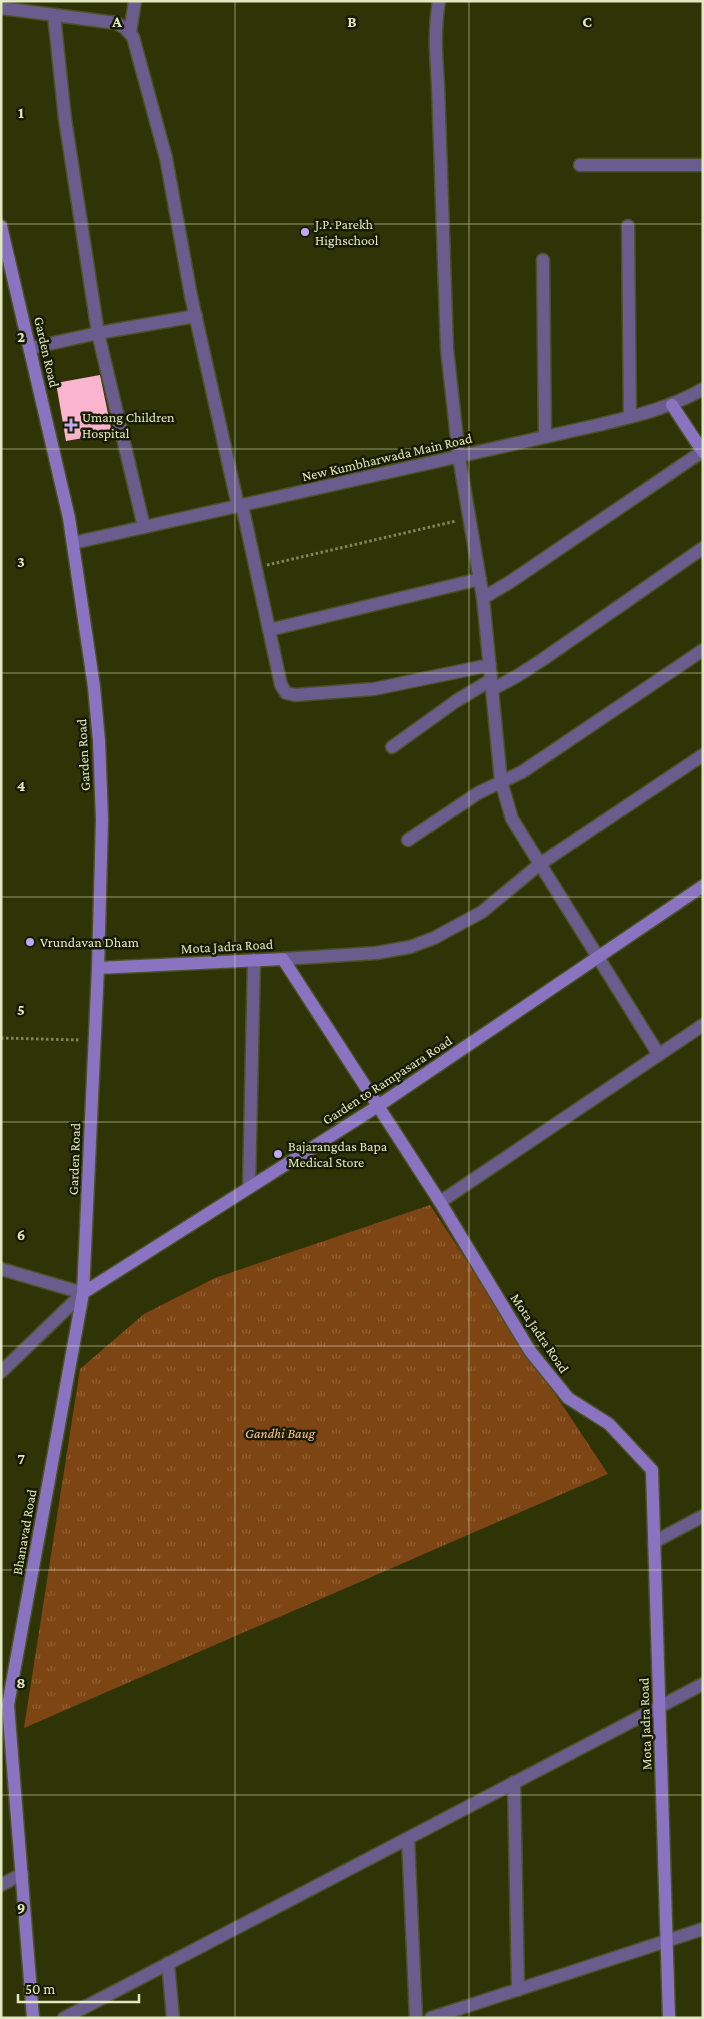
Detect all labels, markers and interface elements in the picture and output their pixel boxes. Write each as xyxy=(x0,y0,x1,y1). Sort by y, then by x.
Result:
text: A xyxy=(111,13,122,30)
text: B xyxy=(347,13,357,30)
text: C xyxy=(582,13,592,30)
text: 1 xyxy=(18,104,24,121)
place label: J.P. Parekh Highschool xyxy=(313,216,379,248)
marker: J.P. Parekh Highschool xyxy=(299,226,311,238)
street label: Garden Road xyxy=(31,315,63,390)
text: 2 xyxy=(17,328,25,345)
place label: Umang Children Hospital xyxy=(82,409,175,441)
marker: Umang Children Hospital xyxy=(64,418,78,432)
street label: New Kumbharwada Main Road xyxy=(300,429,474,484)
text: 3 xyxy=(17,553,25,570)
street label: Garden Road xyxy=(73,718,93,791)
text: 4 xyxy=(17,777,26,794)
place label: Vrundavan Dham xyxy=(40,934,139,950)
marker: Vrundavan Dham xyxy=(24,936,36,948)
street label: Mota Jadra Road xyxy=(180,936,274,956)
text: 5 xyxy=(17,1001,25,1018)
street label: Garden to Rampasara Road xyxy=(319,1032,455,1128)
street label: Garden Road xyxy=(65,1122,83,1195)
place label: Bajarangdas Bapa Medical Store xyxy=(288,1138,388,1170)
marker: Bajarangdas Bapa Medical Store xyxy=(272,1148,284,1160)
text: 6 xyxy=(17,1226,25,1243)
street label: Mota Jadra Road xyxy=(508,1290,573,1376)
park label: Gandhi Baug xyxy=(245,1425,316,1441)
text: 7 xyxy=(17,1450,25,1467)
street label: Bhanavad Road xyxy=(9,1487,40,1576)
text: 8 xyxy=(16,1674,26,1691)
street label: Mota Jadra Road xyxy=(635,1677,655,1770)
text: 9 xyxy=(17,1899,25,1916)
scale bar xyxy=(18,1972,139,2004)
text: 50 m xyxy=(25,1981,55,1997)

